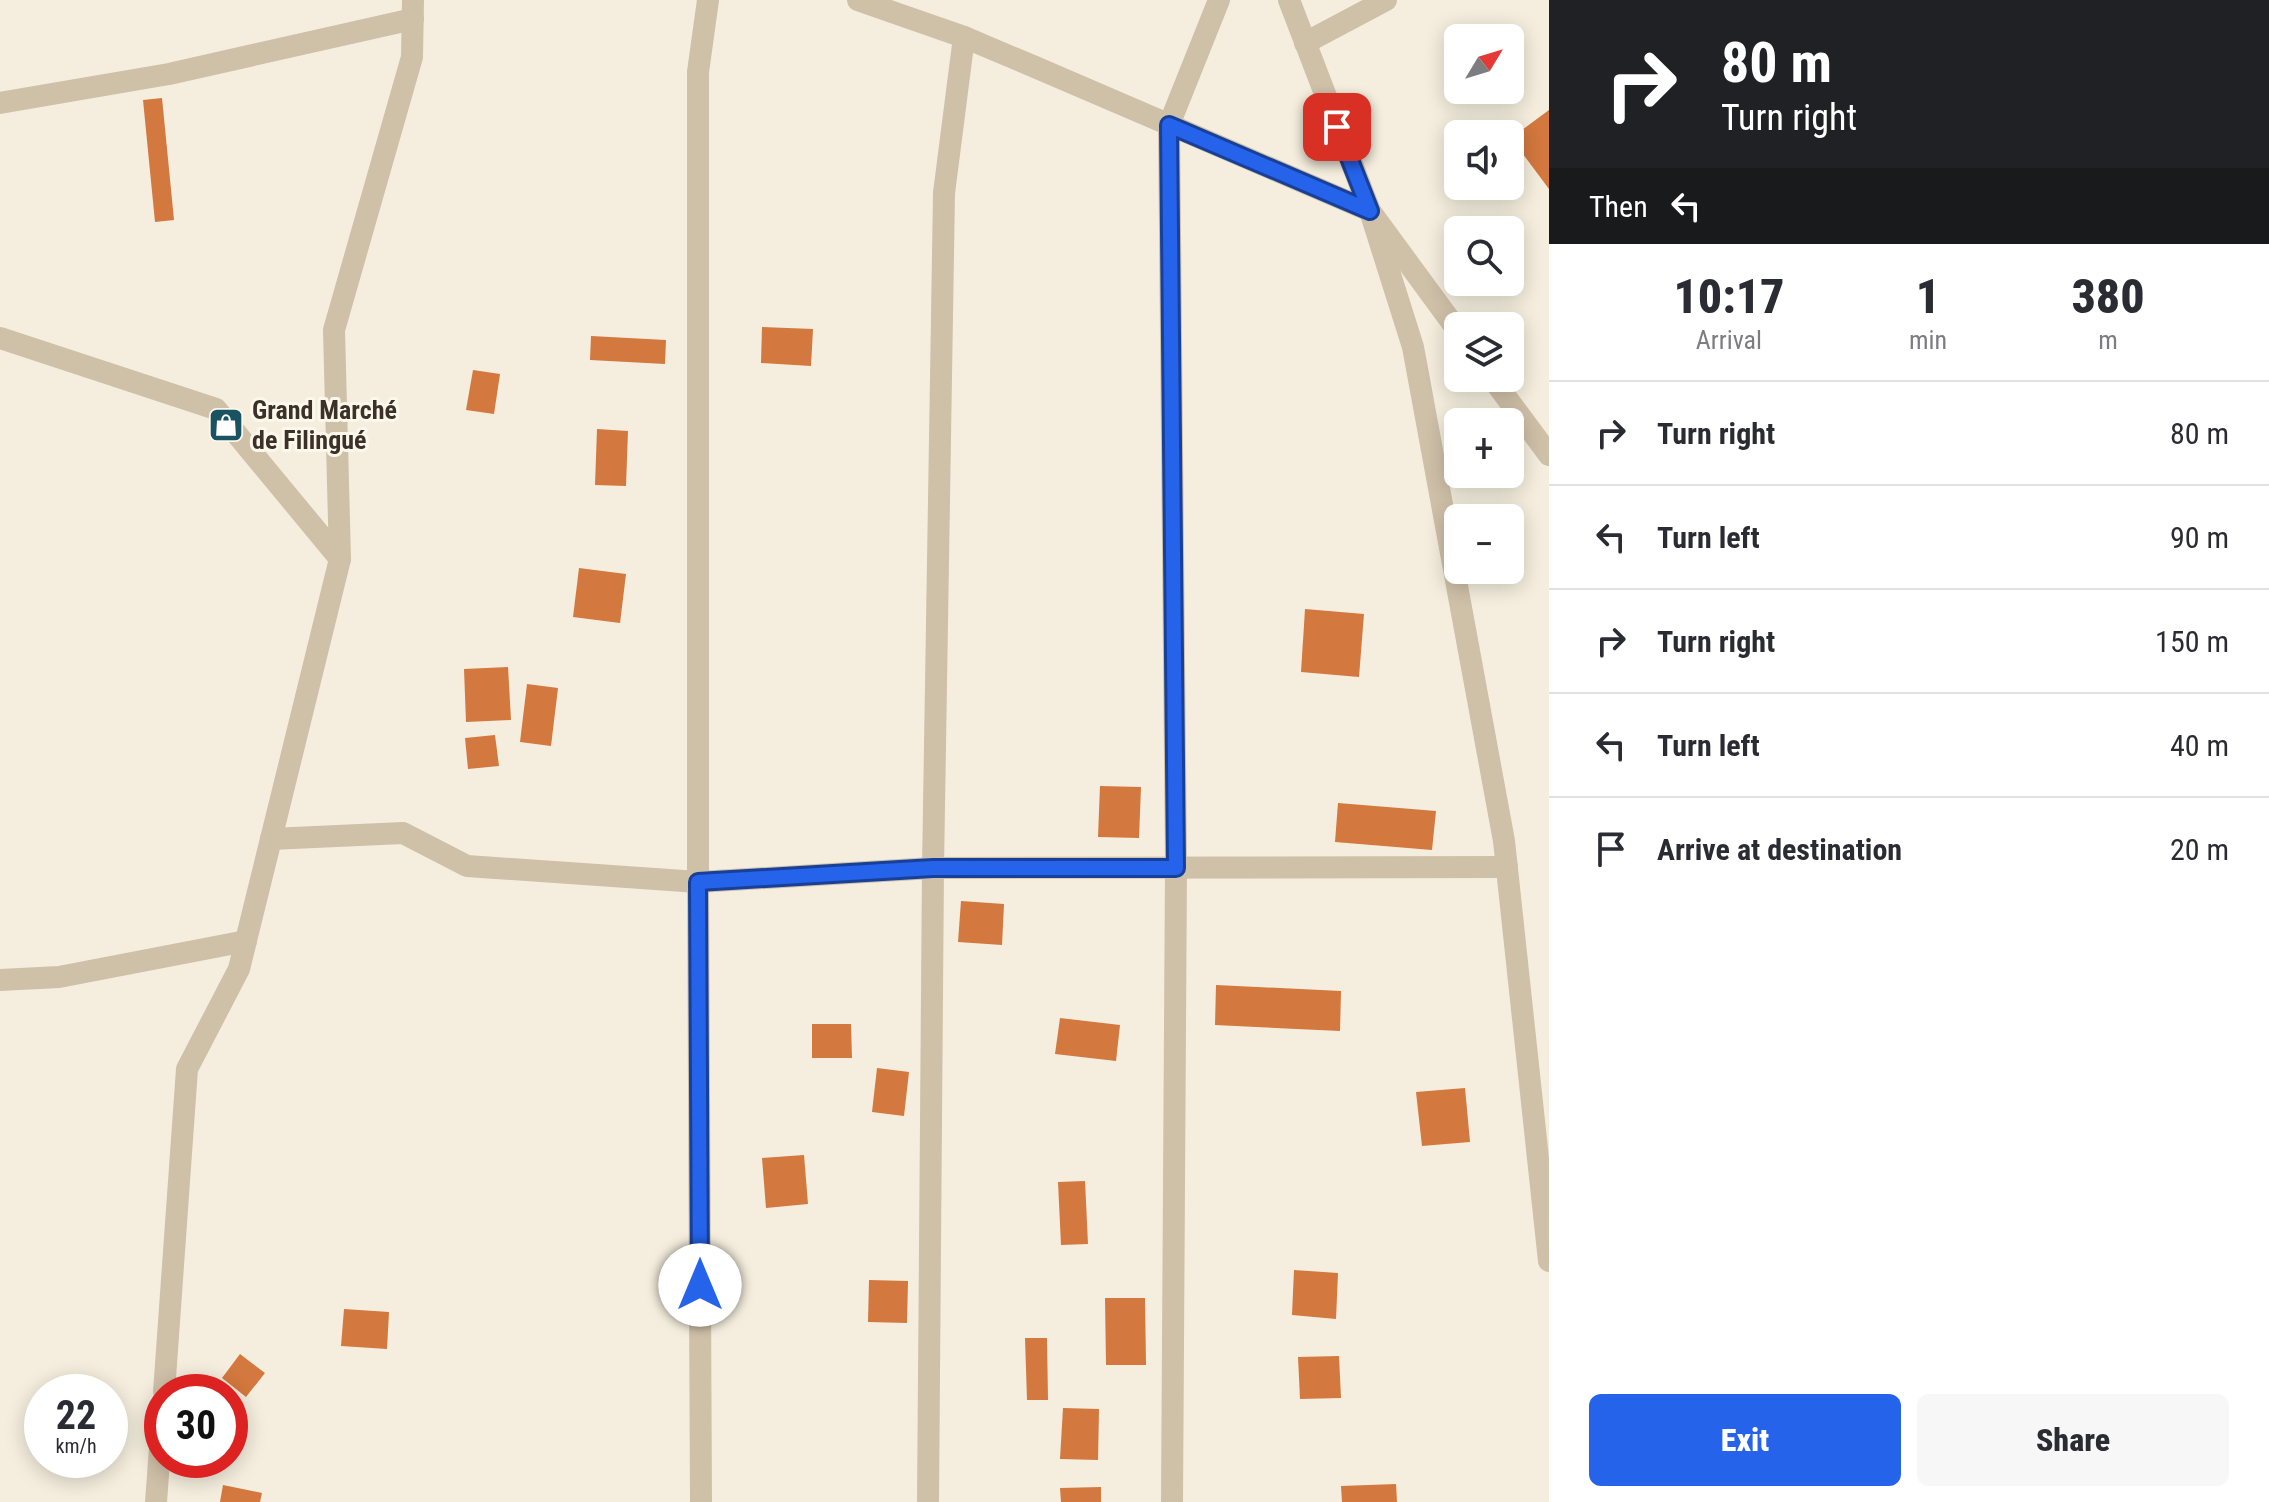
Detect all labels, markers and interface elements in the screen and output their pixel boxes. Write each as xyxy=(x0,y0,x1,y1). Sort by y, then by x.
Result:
north arrow xyxy=(1444,24,1524,104)
map controls xyxy=(1444,24,1524,584)
text: 80 m xyxy=(1721,30,1832,96)
icon: right xyxy=(1589,32,1693,136)
pin xyxy=(1303,93,1371,161)
text: Turn right xyxy=(1721,97,1857,139)
icon: arrive xyxy=(1315,105,1359,149)
button: sound xyxy=(1444,120,1524,200)
icon: left xyxy=(1664,184,1708,228)
text: Then xyxy=(1589,189,1648,224)
button: search xyxy=(1444,216,1524,296)
text: 10:17 xyxy=(1673,268,1785,325)
text: 1 xyxy=(1916,268,1940,325)
text: 380 xyxy=(2071,268,2145,325)
button: layers xyxy=(1444,312,1524,392)
text: Arrival xyxy=(1696,325,1762,355)
text: min xyxy=(1909,325,1947,355)
text: m xyxy=(2098,325,2118,355)
place label: Grand Marché de Filingué xyxy=(252,395,397,455)
shop icon: Grand Marché de Filingué xyxy=(207,406,245,444)
button: + xyxy=(1444,408,1524,488)
icon: right xyxy=(1589,411,1633,455)
text: Turn right xyxy=(1657,416,1775,451)
text: 80 m xyxy=(2170,416,2229,451)
button: − xyxy=(1444,504,1524,584)
icon: left xyxy=(1589,515,1633,559)
text: Turn left xyxy=(1657,520,1760,555)
text: 90 m xyxy=(2170,520,2229,555)
icon: right xyxy=(1589,619,1633,663)
text: Turn right xyxy=(1657,624,1775,659)
text: 150 m xyxy=(2155,624,2229,659)
icon: left xyxy=(1589,723,1633,767)
text: Turn left xyxy=(1657,728,1760,763)
text: 40 m xyxy=(2170,728,2229,763)
icon: arrive xyxy=(1589,827,1633,871)
text: Arrive at destination xyxy=(1657,832,1902,867)
text: 20 m xyxy=(2170,832,2229,867)
position arrow xyxy=(658,1243,742,1327)
speed limit sign: 30 xyxy=(144,1374,248,1478)
text: 22 xyxy=(56,1392,96,1439)
button: Exit xyxy=(1589,1394,1901,1486)
button: Share xyxy=(1917,1394,2229,1486)
text: km/h xyxy=(55,1434,97,1458)

